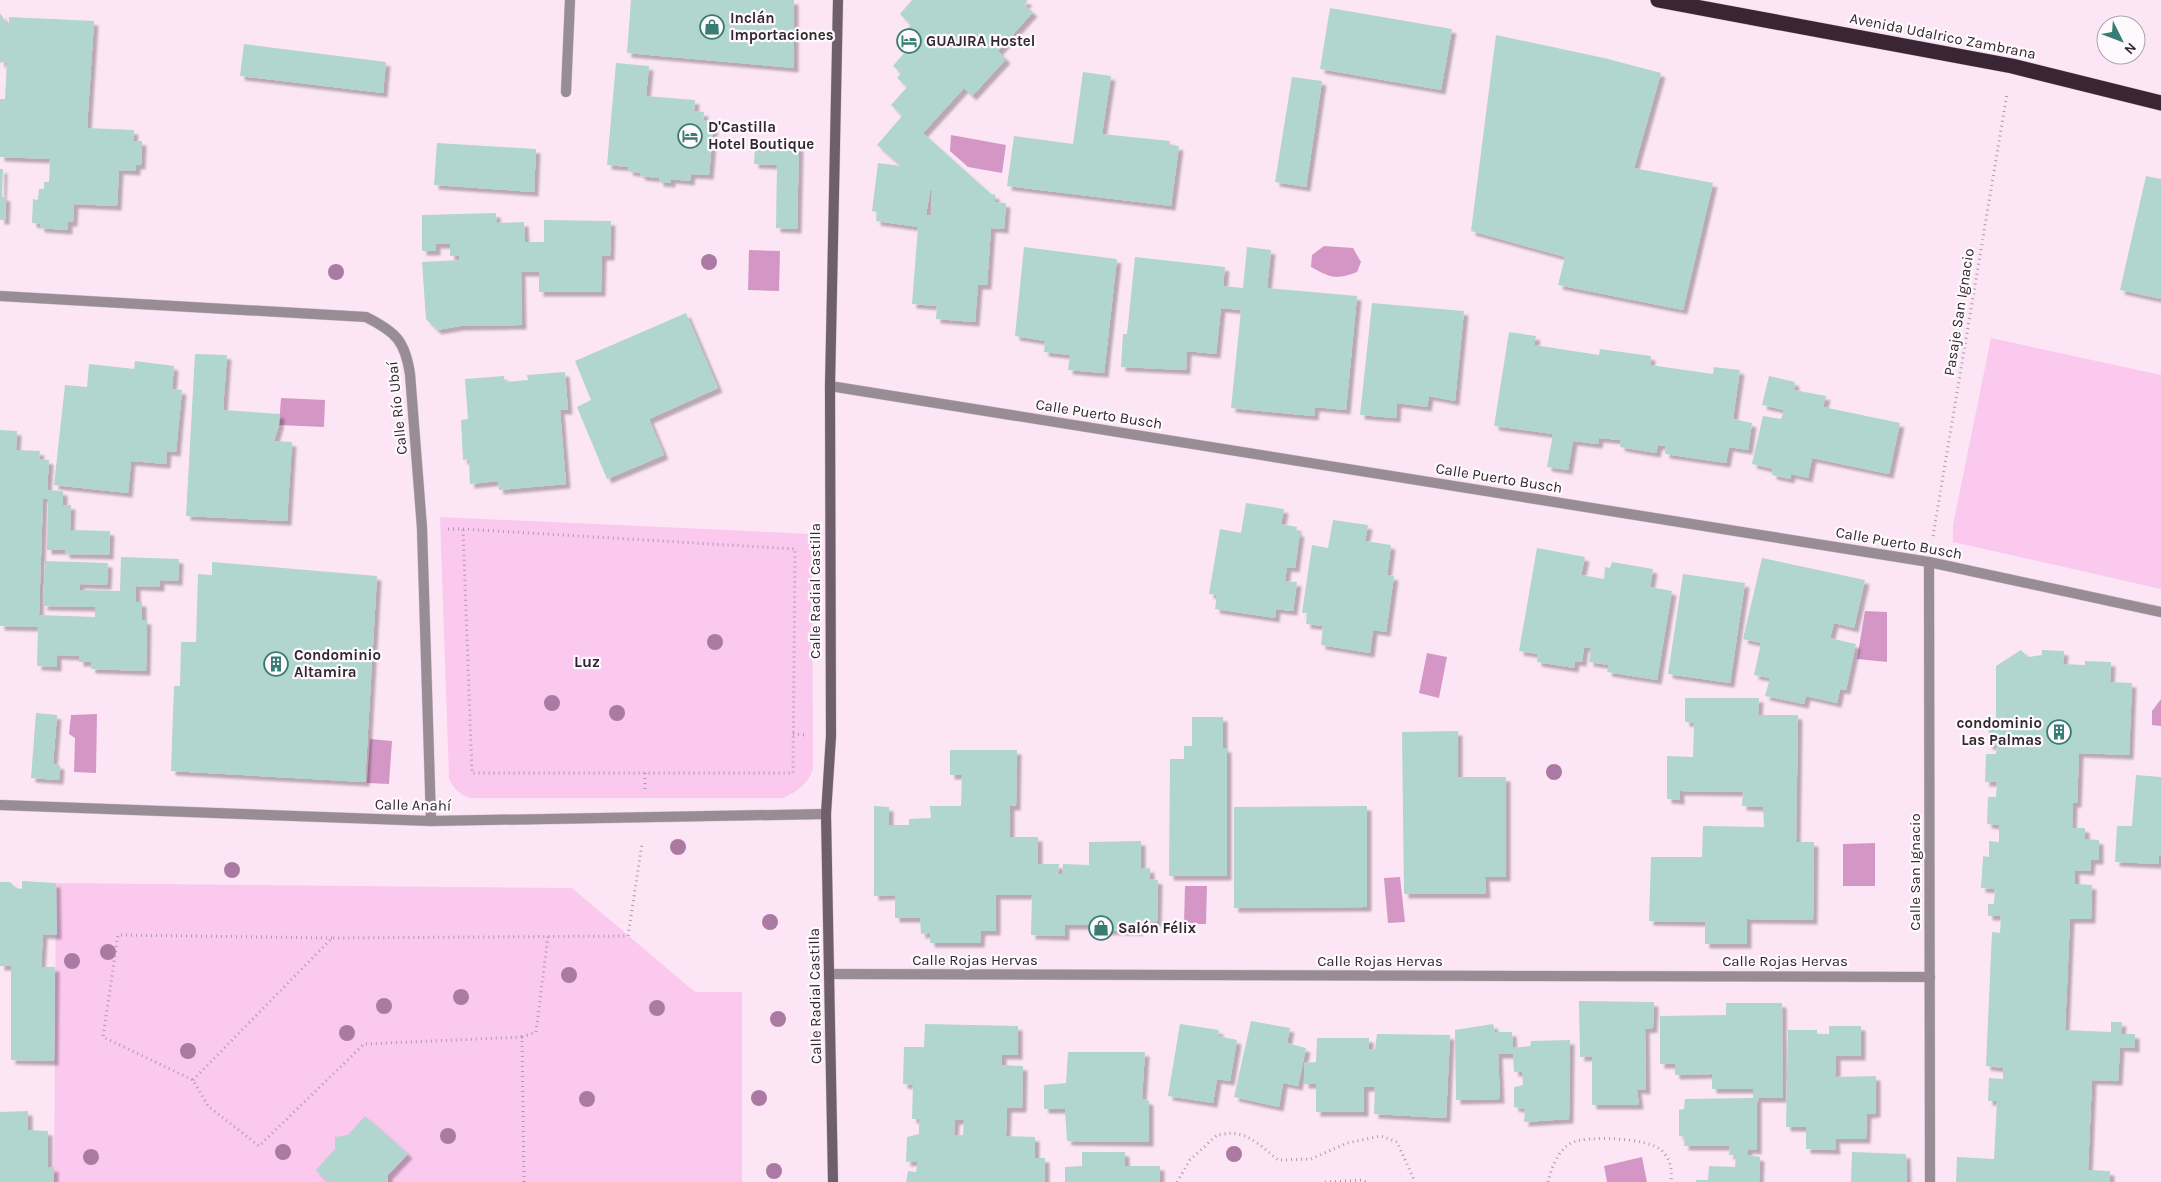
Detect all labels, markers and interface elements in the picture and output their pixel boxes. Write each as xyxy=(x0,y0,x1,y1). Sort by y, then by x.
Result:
place label: Inclán Importaciones xyxy=(730,9,834,44)
street label: Avenida Udalrico Zambrana xyxy=(1848,9,2038,63)
shop icon: Inclán Importaciones xyxy=(699,14,725,40)
north arrow xyxy=(2096,15,2146,65)
hotel icon: GUAJIRA Hostel xyxy=(896,28,922,54)
place label: GUAJIRA Hostel xyxy=(926,32,1035,50)
text: N xyxy=(2121,39,2140,58)
place label: D'Castilla Hotel Boutique xyxy=(708,118,814,153)
hotel icon: D'Castilla Hotel Boutique xyxy=(677,123,703,149)
street label: Pasaje San Ignacio xyxy=(1940,247,1978,377)
street label: Calle Río Ubaí xyxy=(383,360,411,456)
street label: Calle Puerto Busch xyxy=(1034,395,1164,433)
street label: Calle Puerto Busch xyxy=(1434,459,1564,497)
street label: Calle Radial Castilla xyxy=(806,523,824,659)
street label: Calle Puerto Busch xyxy=(1834,523,1964,563)
place label: Condominio Altamira xyxy=(294,646,381,681)
building icon: Condominio Altamira xyxy=(263,651,289,677)
district label: Luz xyxy=(574,652,600,671)
place label: condominio Las Palmas xyxy=(1957,714,2042,749)
building icon: condominio Las Palmas xyxy=(2046,719,2072,745)
street label: Calle Anahí xyxy=(375,795,452,815)
street label: Calle San Ignacio xyxy=(1906,813,1924,931)
shop icon: Salón Félix xyxy=(1088,915,1114,941)
place label: Salón Félix xyxy=(1118,919,1197,937)
street label: Calle Radial Castilla xyxy=(805,928,825,1064)
street label: Calle Rojas Hervas xyxy=(912,951,1038,969)
street label: Calle Rojas Hervas xyxy=(1317,952,1443,970)
street label: Calle Rojas Hervas xyxy=(1722,952,1848,970)

